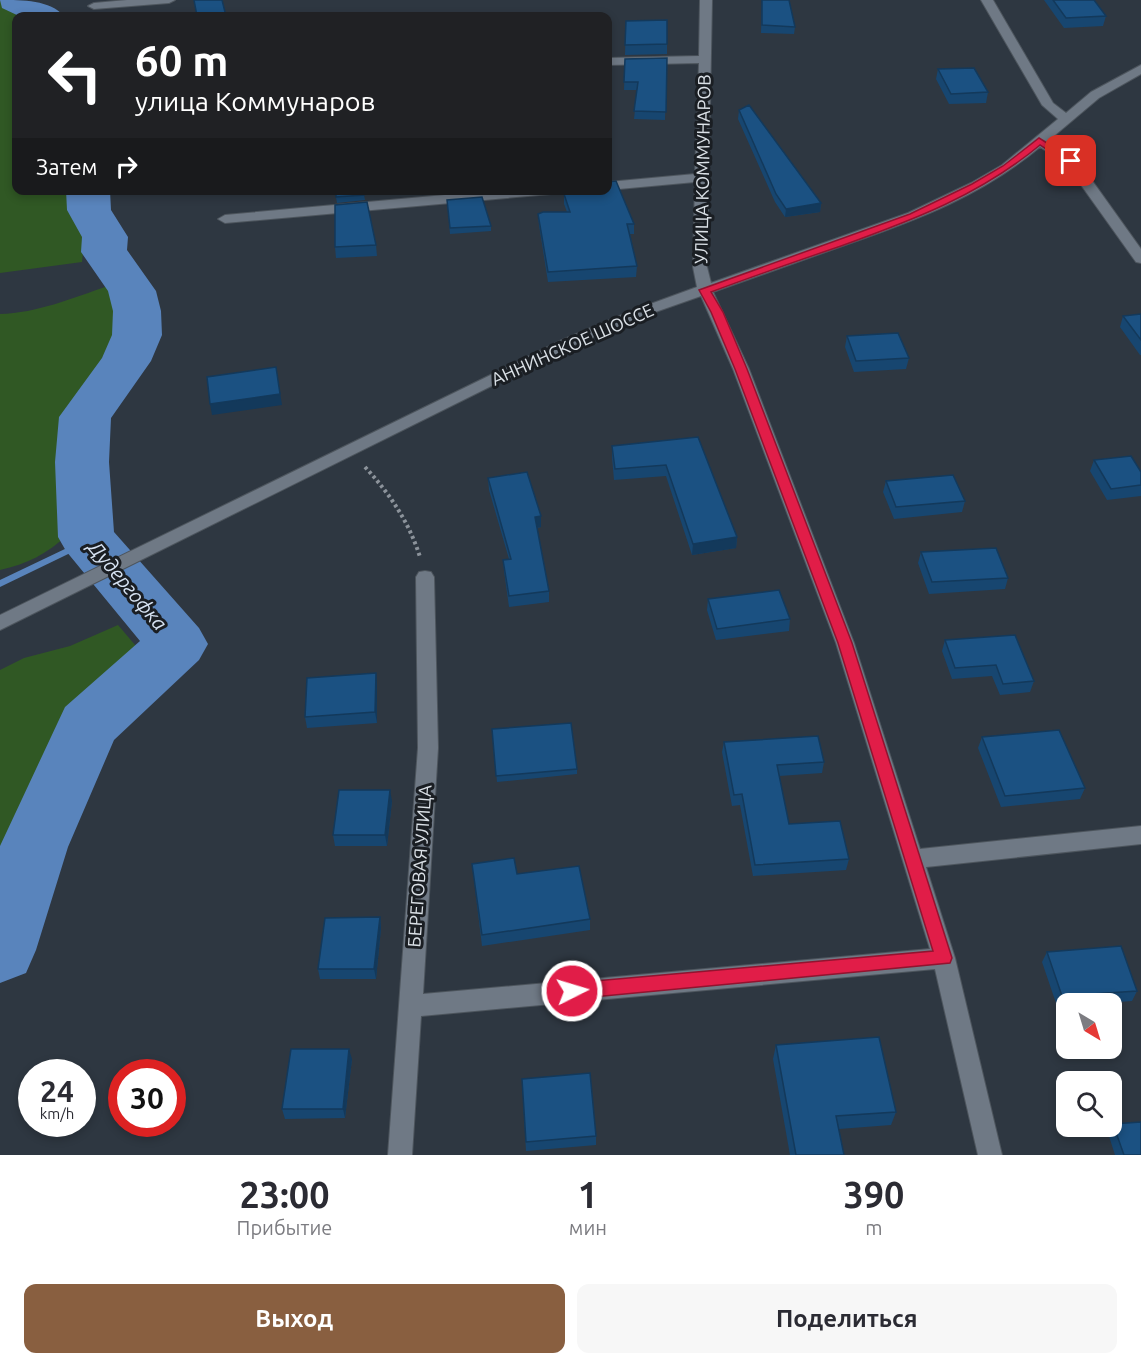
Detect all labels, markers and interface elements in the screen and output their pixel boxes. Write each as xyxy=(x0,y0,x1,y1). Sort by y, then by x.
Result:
icon: left xyxy=(36,36,114,114)
text: 60 m xyxy=(135,37,229,84)
street label: УЛИЦА КОММУНАРОВ xyxy=(690,74,714,264)
text: улица Коммунаров xyxy=(135,86,375,116)
pin xyxy=(1045,135,1096,186)
icon: arrive xyxy=(1054,144,1087,177)
icon: right xyxy=(110,150,143,183)
text: Затем xyxy=(36,154,98,179)
street label: АННИНСКОЕ ШОССЕ xyxy=(488,299,656,389)
water label: Дудергофка xyxy=(83,534,172,634)
street label: БЕРЕГОВАЯ УЛИЦА xyxy=(403,784,435,948)
position arrow xyxy=(540,959,604,1023)
north arrow xyxy=(1056,993,1122,1059)
map controls xyxy=(1056,993,1122,1137)
speed limit sign: 30 xyxy=(108,1059,186,1137)
button: search xyxy=(1056,1071,1122,1137)
text: 24 xyxy=(40,1074,74,1108)
text: km/h xyxy=(40,1105,74,1122)
text: 23:00 xyxy=(239,1174,329,1215)
text: 1 xyxy=(578,1174,598,1215)
text: 390 xyxy=(843,1174,904,1215)
text: Прибытие xyxy=(237,1216,332,1239)
text: мин xyxy=(569,1216,607,1239)
text: m xyxy=(865,1216,883,1239)
button: Выход xyxy=(24,1284,565,1353)
button: Поделиться xyxy=(577,1284,1117,1353)

